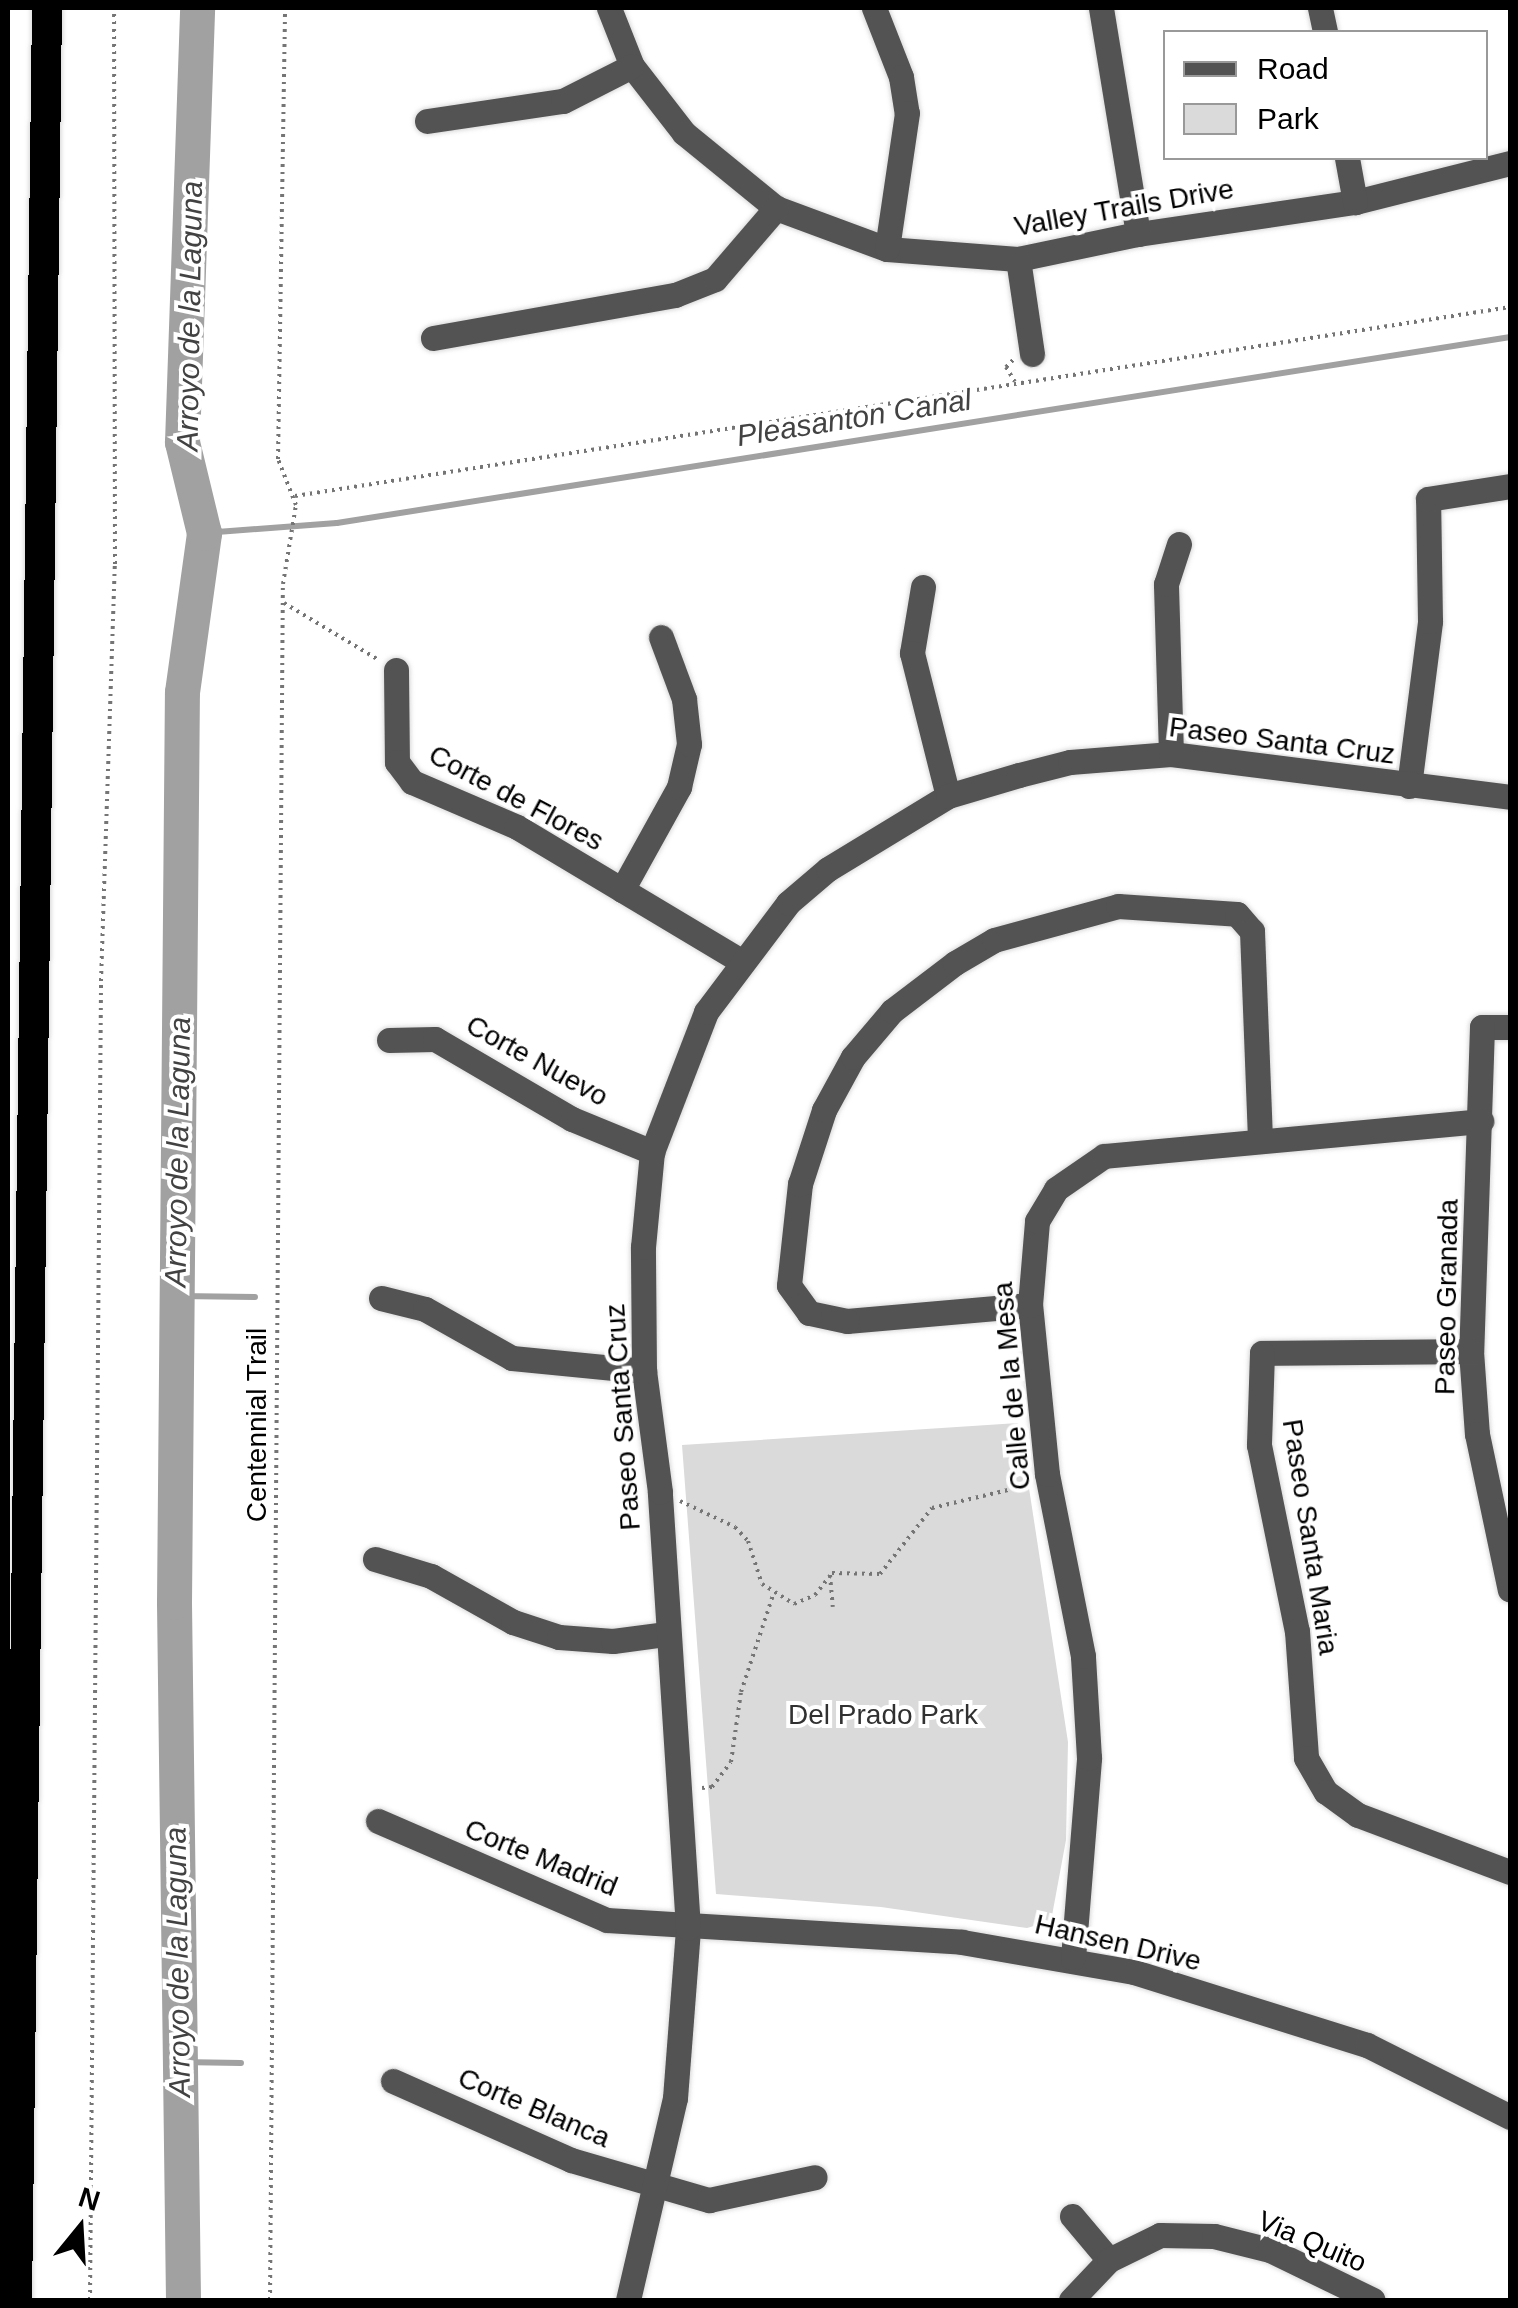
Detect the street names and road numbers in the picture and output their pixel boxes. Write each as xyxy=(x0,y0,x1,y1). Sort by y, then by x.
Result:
street label: Valley Trails Drive xyxy=(1012,172,1236,244)
street label: Paseo Santa Cruz xyxy=(1167,710,1397,772)
street label: Corte de Flores xyxy=(423,738,609,858)
street label: Corte Nuevo xyxy=(460,1008,614,1114)
street label: Paseo Granada xyxy=(1428,1199,1466,1395)
street label: Calle de la Mesa xyxy=(986,1281,1038,1491)
street label: Paseo Santa Cruz xyxy=(598,1302,648,1532)
street label: Centennial Trail xyxy=(240,1327,274,1523)
street label: Paseo Santa Maria xyxy=(1275,1417,1345,1657)
street label: Corte Madrid xyxy=(460,1812,622,1904)
street label: Hansen Drive xyxy=(1032,1908,1204,1978)
street label: Corte Blanca xyxy=(453,2061,615,2155)
street label: Via Quito xyxy=(1253,2204,1371,2280)

